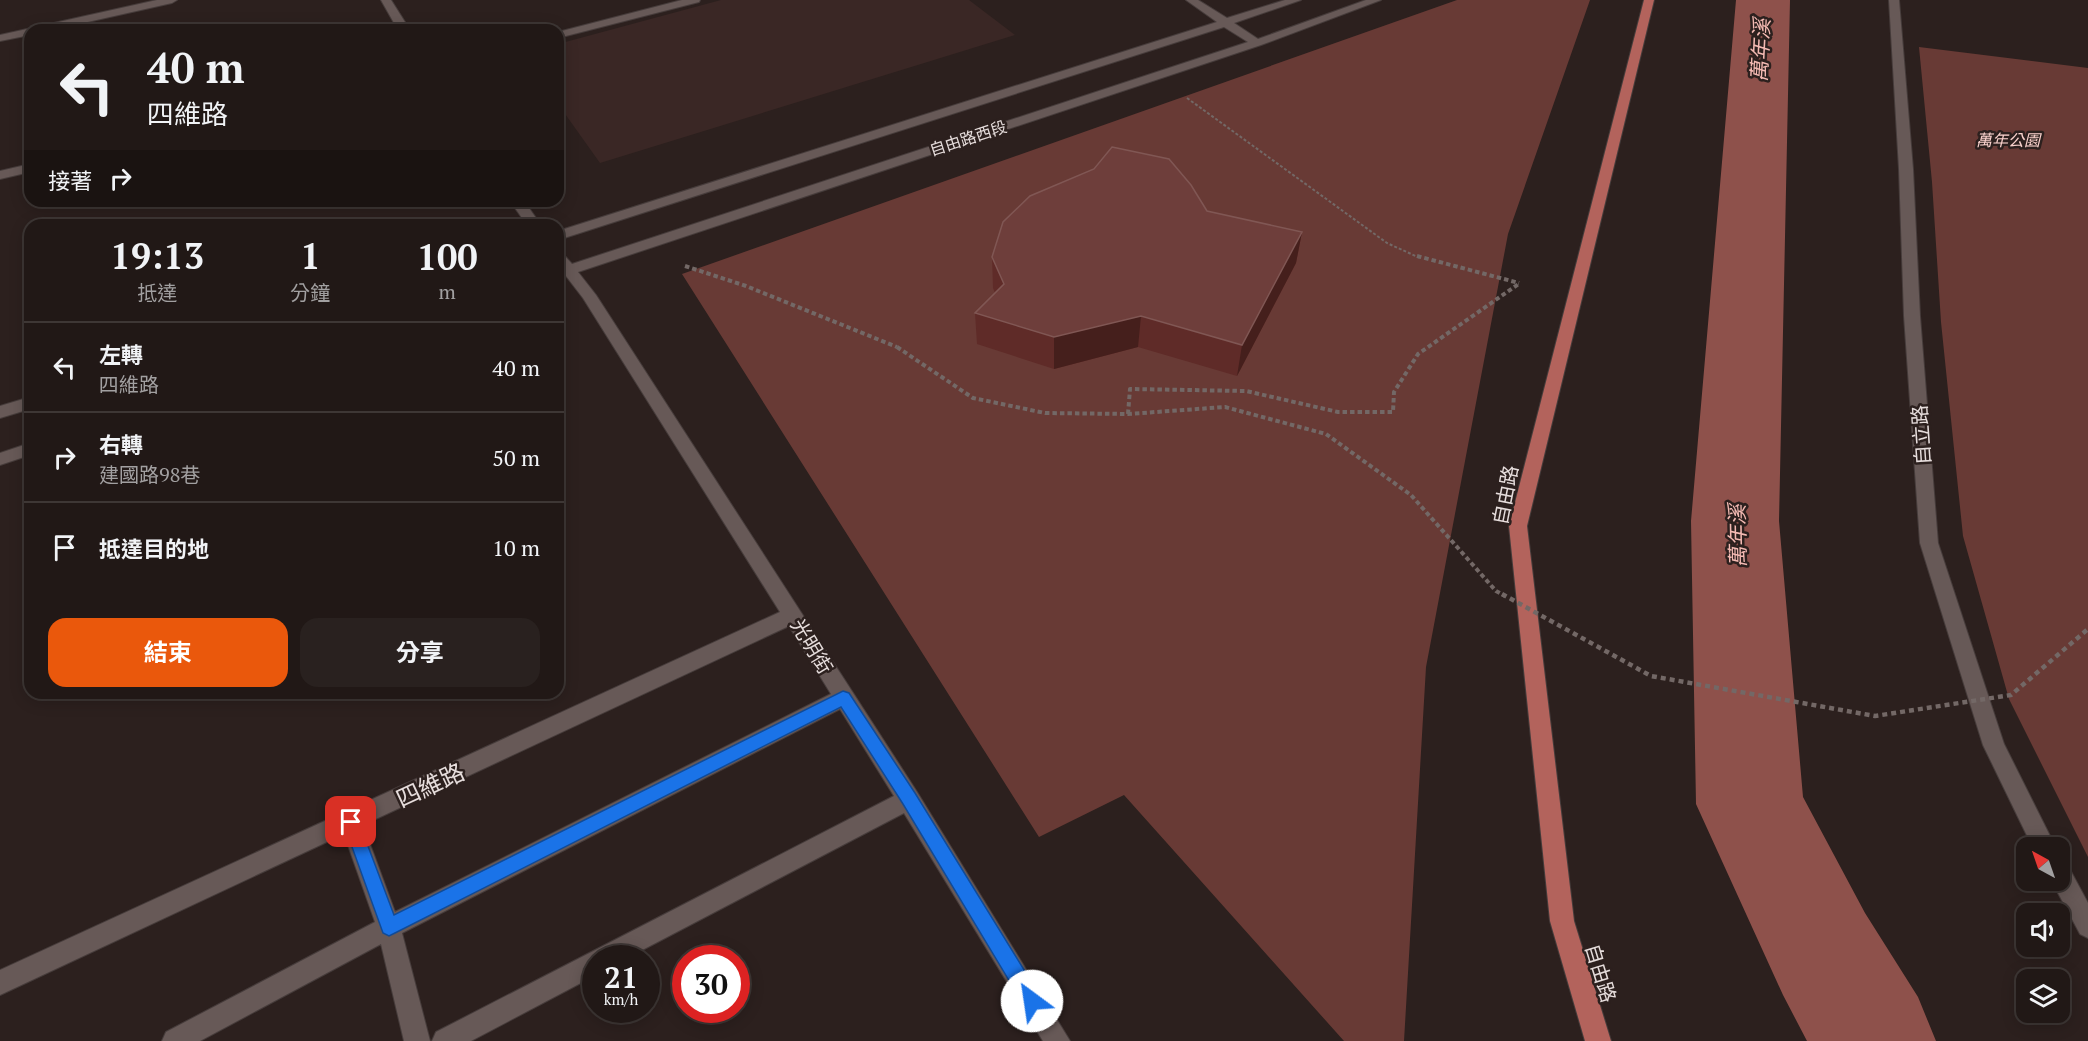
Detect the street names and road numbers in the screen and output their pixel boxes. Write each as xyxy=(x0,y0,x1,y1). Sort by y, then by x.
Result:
street label: 自由路西段 xyxy=(927,115,1009,161)
street label: 自立路 xyxy=(1905,404,1937,466)
street label: 自由路 xyxy=(1486,463,1524,527)
street label: 光明街 xyxy=(785,613,839,679)
street label: 四維路 xyxy=(391,755,469,815)
street label: 自由路 xyxy=(1579,940,1623,1006)

